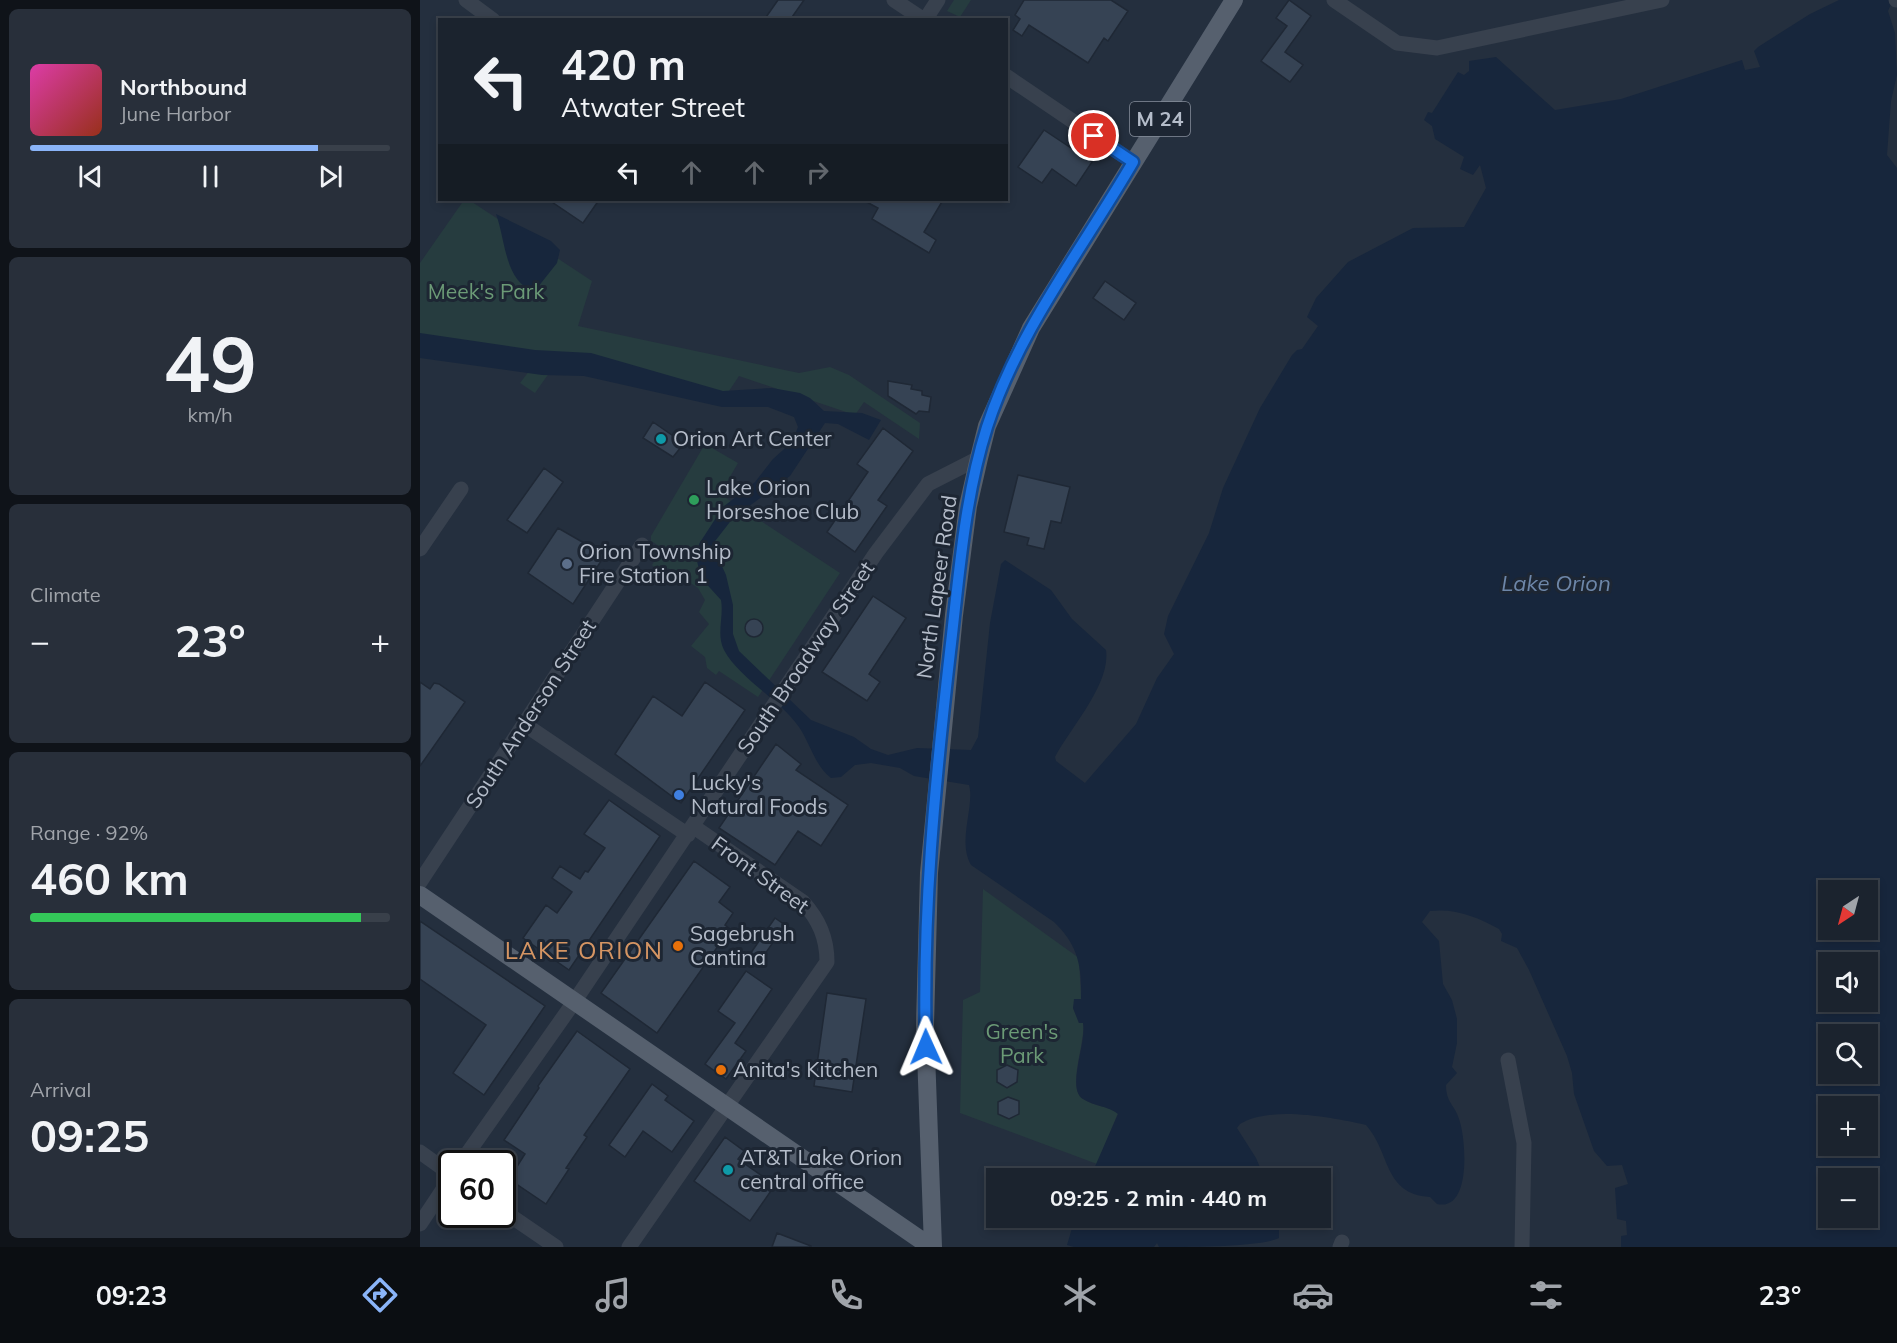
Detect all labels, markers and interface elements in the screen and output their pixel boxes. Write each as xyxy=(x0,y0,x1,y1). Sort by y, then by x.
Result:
text: 420 m xyxy=(561,38,686,91)
icon: left xyxy=(462,42,540,120)
text: Northbound xyxy=(120,73,247,101)
text: Atwater Street xyxy=(561,90,745,124)
text: June Harbor xyxy=(120,101,231,126)
road number: M 24 xyxy=(1130,102,1190,136)
pin xyxy=(1068,110,1119,161)
icon: arrive xyxy=(1077,119,1110,152)
icon: left xyxy=(612,156,645,189)
icon: ahead xyxy=(675,156,708,189)
icon: ahead xyxy=(738,156,771,189)
icon: right xyxy=(801,156,834,189)
icon: previous xyxy=(74,160,107,193)
icon: pause xyxy=(194,160,227,193)
icon: next xyxy=(314,160,347,193)
park label: Meek's Park xyxy=(428,278,544,304)
text: 49 xyxy=(163,314,257,412)
text: km/h xyxy=(187,402,233,427)
place label: Orion Art Center xyxy=(673,425,832,451)
marker: Orion Art Center xyxy=(654,432,668,446)
place label: Lake Orion Horseshoe Club xyxy=(706,474,859,524)
marker: Lake Orion Horseshoe Club xyxy=(687,493,701,507)
street label: North Lapeer Road xyxy=(910,493,962,680)
place label: Orion Township Fire Station 1 xyxy=(579,538,731,588)
street label: South Broadway Street xyxy=(731,556,879,759)
marker: Orion Township Fire Station 1 xyxy=(560,557,574,571)
water label: Lake Orion xyxy=(1501,569,1611,597)
text: Climate xyxy=(30,582,101,607)
text: 23° xyxy=(174,612,246,668)
street label: South Anderson Street xyxy=(459,614,601,813)
text: − xyxy=(30,620,50,661)
text: + xyxy=(370,620,390,661)
place label: Lucky's Natural Foods xyxy=(691,769,828,819)
marker: Lucky's Natural Foods xyxy=(672,788,686,802)
text: Range · 92% xyxy=(30,820,148,845)
street label: Front Street xyxy=(707,830,814,918)
text: 460 km xyxy=(30,850,189,906)
north arrow xyxy=(1818,880,1878,940)
map controls xyxy=(1818,880,1878,1228)
place label: Sagebrush Cantina xyxy=(690,920,795,970)
district label: LAKE ORION xyxy=(505,935,663,965)
marker: Sagebrush Cantina xyxy=(671,939,685,953)
button: sound xyxy=(1818,952,1878,1012)
position arrow xyxy=(894,1015,958,1079)
park label: Green's Park xyxy=(985,1018,1059,1068)
button: search xyxy=(1818,1024,1878,1084)
place label: Anita's Kitchen xyxy=(733,1056,878,1082)
marker: Anita's Kitchen xyxy=(714,1063,728,1077)
text: Arrival xyxy=(30,1077,91,1102)
button: + xyxy=(1818,1096,1878,1156)
text: 09:25 xyxy=(30,1107,149,1163)
place label: AT&T Lake Orion central office xyxy=(740,1144,902,1194)
speed limit sign: 60 xyxy=(438,1150,516,1228)
marker: AT&T Lake Orion central office xyxy=(721,1163,735,1177)
button: − xyxy=(1818,1168,1878,1228)
text: 09:25 · 2 min · 440 m xyxy=(1050,1184,1267,1212)
icon: directions xyxy=(359,1274,401,1316)
icon: music xyxy=(592,1274,634,1316)
icon: phone xyxy=(825,1274,867,1316)
icon: climate xyxy=(1059,1274,1101,1316)
icon: car xyxy=(1292,1274,1334,1316)
icon: filters xyxy=(1525,1274,1567,1316)
text: 09:23 xyxy=(96,1278,167,1312)
text: 23° xyxy=(1759,1278,1801,1312)

